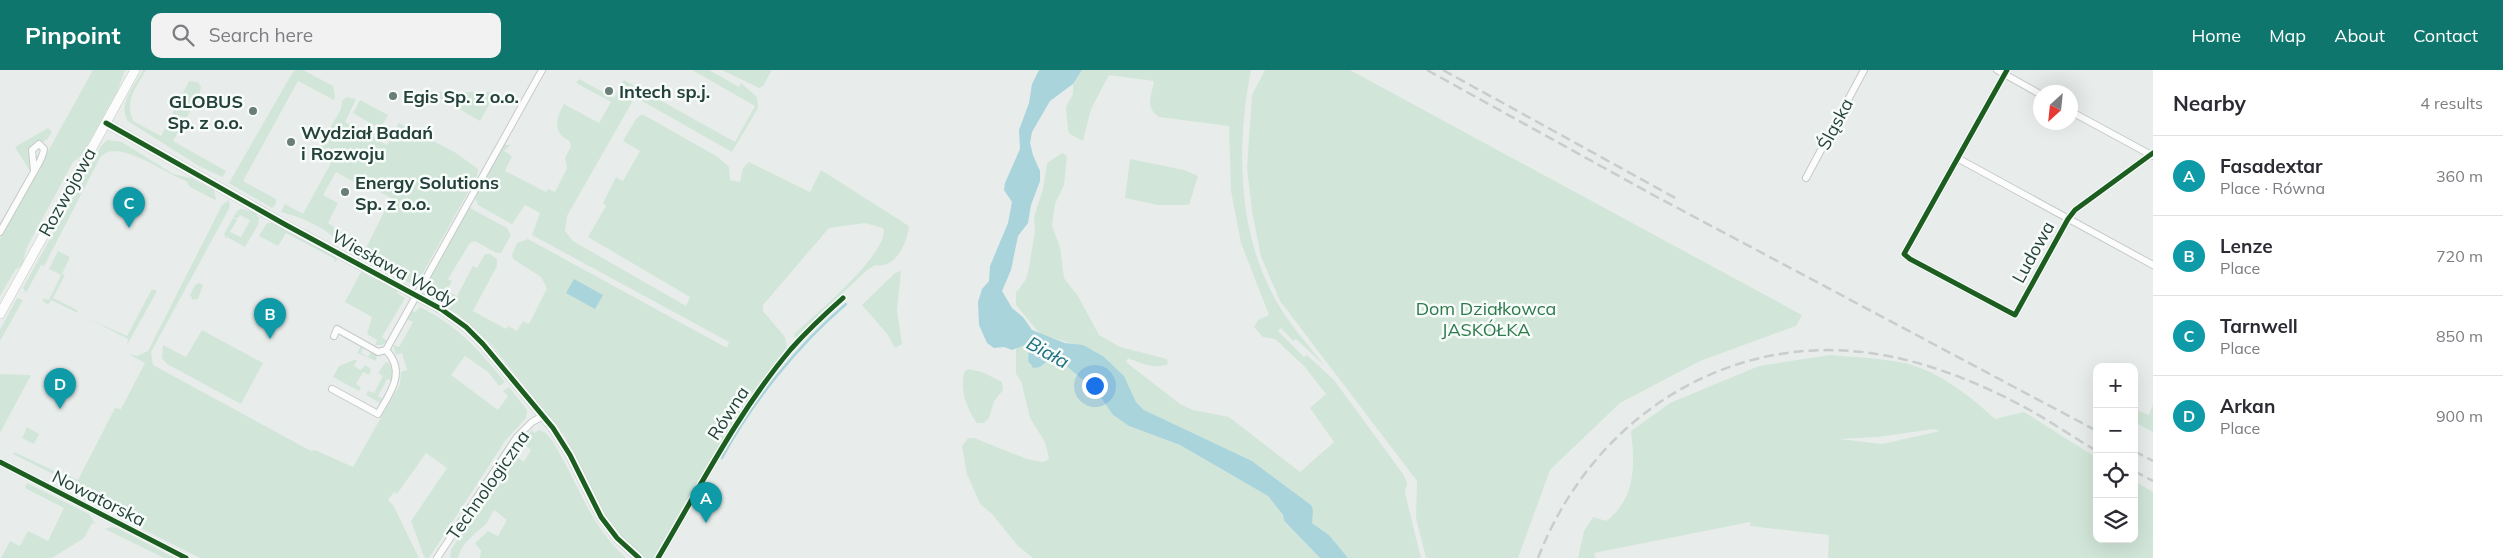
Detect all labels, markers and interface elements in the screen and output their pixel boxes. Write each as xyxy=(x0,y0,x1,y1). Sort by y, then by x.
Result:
search box xyxy=(151,13,501,58)
text: Pinpoint xyxy=(25,20,121,50)
icon: search xyxy=(169,21,197,49)
text: Search here xyxy=(209,23,313,47)
text: Home xyxy=(2191,24,2241,47)
text: Map xyxy=(2269,24,2306,47)
text: About xyxy=(2334,24,2385,47)
text: Contact xyxy=(2413,24,2478,47)
place label: Intech sp.j. xyxy=(619,80,710,103)
place label: Egis Sp. z o.o. xyxy=(403,85,519,108)
marker: Intech sp.j. xyxy=(603,85,615,97)
north arrow xyxy=(2033,85,2078,130)
place label: GLOBUS Sp. z o.o. xyxy=(167,90,243,134)
marker: Egis Sp. z o.o. xyxy=(387,90,399,102)
text: Nearby xyxy=(2173,90,2246,116)
text: 4 results xyxy=(2420,93,2483,113)
street label: Śląska xyxy=(1812,94,1858,154)
marker: GLOBUS Sp. z o.o. xyxy=(247,105,259,117)
place label: Wydział Badań i Rozwoju xyxy=(301,121,433,165)
marker: Wydział Badań i Rozwoju xyxy=(285,136,297,148)
street label: Rozwojowa xyxy=(33,144,101,240)
text: Fasadextar xyxy=(2220,154,2323,178)
text: A xyxy=(2183,166,2195,186)
text: 360 m xyxy=(2436,166,2483,186)
place label: Energy Solutions Sp. z o.o. xyxy=(355,171,499,215)
text: Place · Równa xyxy=(2220,178,2325,198)
marker: Energy Solutions Sp. z o.o. xyxy=(339,186,351,198)
pin: C xyxy=(113,187,145,228)
street label: Ludowa xyxy=(2007,217,2059,287)
street label: Wiesława Wody xyxy=(328,224,461,312)
text: Lenze xyxy=(2220,234,2273,258)
text: B xyxy=(2183,246,2195,266)
text: 720 m xyxy=(2436,246,2483,266)
text: Place xyxy=(2220,258,2260,278)
park label: Dom Działkowca JASKÓŁKA xyxy=(1416,297,1556,341)
pin: B xyxy=(254,298,286,339)
text: Tarnwell xyxy=(2220,314,2298,338)
text: C xyxy=(2184,326,2194,346)
text: 850 m xyxy=(2436,326,2483,346)
water label: Biała xyxy=(1023,331,1073,373)
text: Place xyxy=(2220,338,2260,358)
map controls xyxy=(2093,363,2138,543)
button: + xyxy=(2093,363,2138,408)
pin: D xyxy=(44,368,76,409)
your location xyxy=(1082,373,1108,399)
street label: Równa xyxy=(702,382,754,444)
text: Arkan xyxy=(2220,394,2275,418)
text: D xyxy=(2183,406,2195,426)
text: 900 m xyxy=(2436,406,2483,426)
button: − xyxy=(2093,408,2138,453)
text: Place xyxy=(2220,418,2260,438)
street label: Technologiczna xyxy=(442,426,534,544)
button: locate xyxy=(2093,453,2138,498)
street label: Nowatorska xyxy=(48,465,150,531)
pin: A xyxy=(690,482,722,523)
button: layers xyxy=(2093,498,2138,543)

